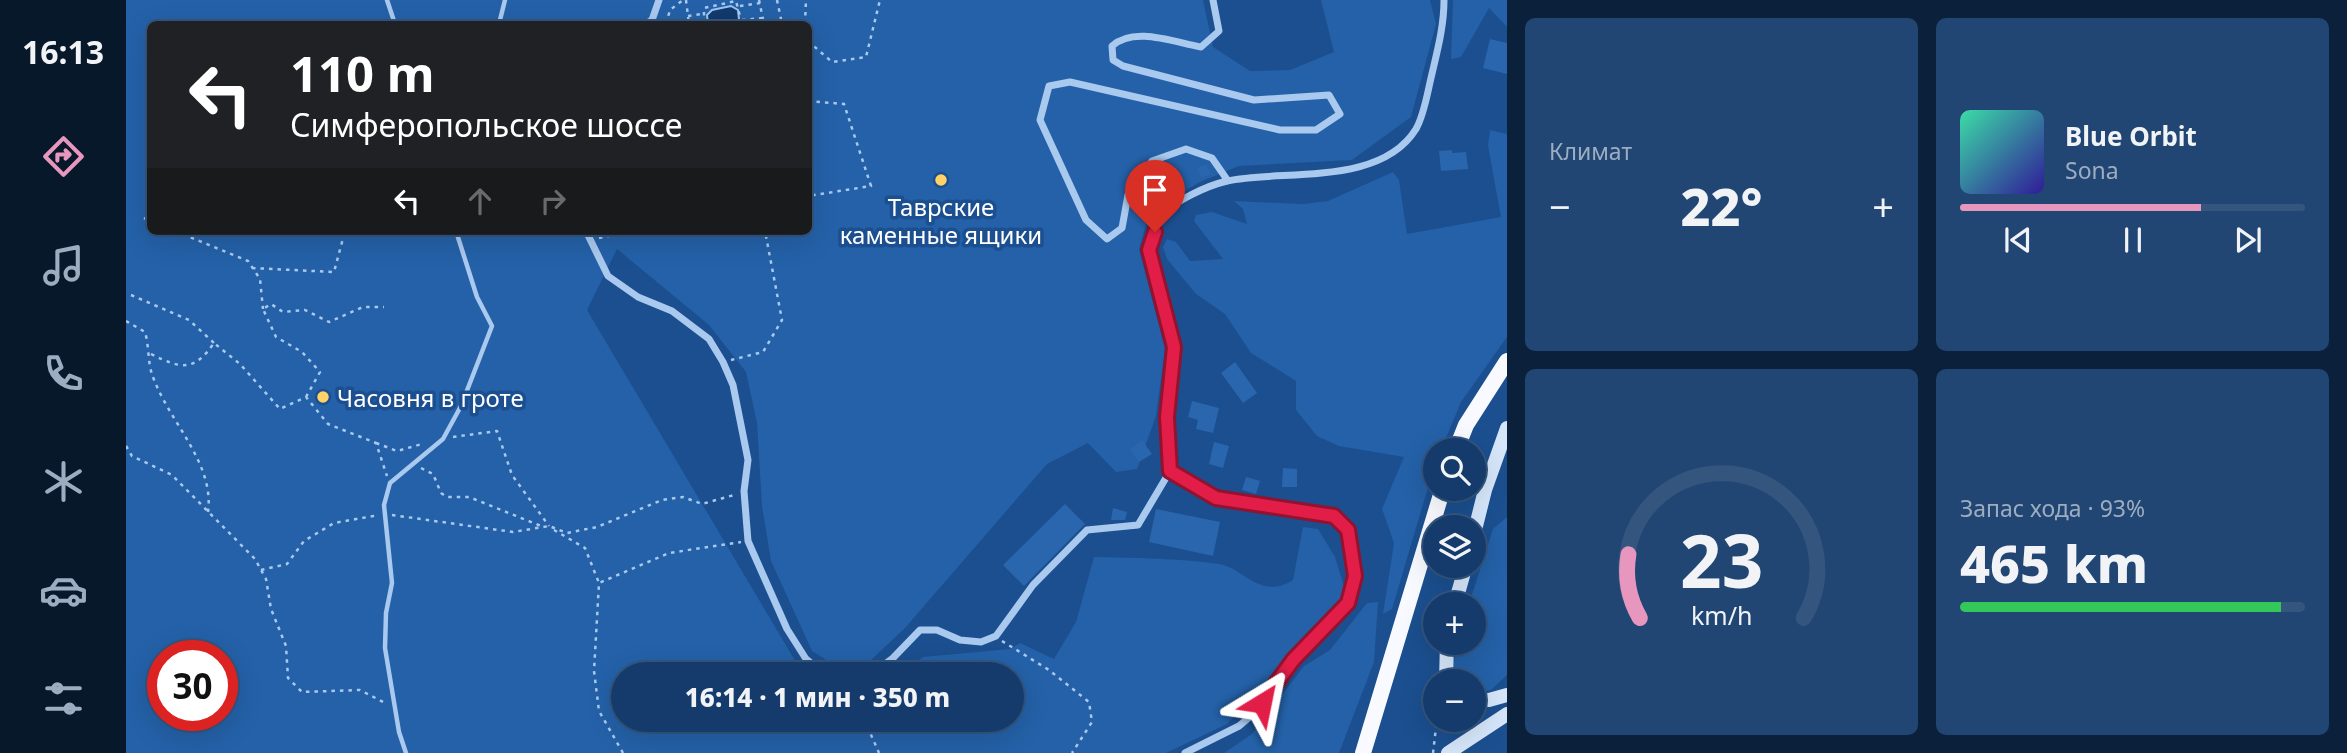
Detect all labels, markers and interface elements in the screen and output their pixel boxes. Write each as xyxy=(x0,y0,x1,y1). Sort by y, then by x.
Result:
text: 16:13 xyxy=(22,30,104,73)
text: 110 m xyxy=(290,40,435,106)
icon: left xyxy=(175,49,266,140)
text: Симферопольское шоссе xyxy=(290,103,682,146)
text: Blue Orbit xyxy=(2065,118,2197,154)
icon: directions xyxy=(39,132,88,181)
text: Климат xyxy=(1549,135,1632,167)
text: Sona xyxy=(2065,154,2119,186)
pin xyxy=(1125,160,1185,232)
text: 22° xyxy=(1680,170,1763,241)
icon: arrive xyxy=(1136,171,1174,209)
marker: Таврские каменные ящики xyxy=(933,172,949,188)
text: − xyxy=(1549,180,1571,232)
text: + xyxy=(1872,180,1894,232)
icon: left xyxy=(388,182,426,220)
icon: ahead xyxy=(461,182,499,220)
icon: right xyxy=(534,182,572,220)
place label: Таврские каменные ящики xyxy=(840,190,1042,251)
icon: previous xyxy=(1999,221,2037,259)
icon: pause xyxy=(2114,221,2152,259)
icon: next xyxy=(2229,221,2267,259)
icon: music xyxy=(39,241,88,290)
icon: phone xyxy=(39,349,88,398)
place label: Часовня в гроте xyxy=(337,381,524,414)
marker: Часовня в гроте xyxy=(315,389,331,405)
map controls xyxy=(1423,438,1486,732)
button: search xyxy=(1423,438,1486,501)
icon: climate xyxy=(39,457,88,506)
text: Запас хода · 93% xyxy=(1960,492,2145,524)
text: 23 xyxy=(1680,510,1763,609)
button: layers xyxy=(1423,515,1486,578)
text: 465 km xyxy=(1960,527,2148,598)
icon: car xyxy=(39,566,88,615)
button: + xyxy=(1423,592,1486,655)
text: km/h xyxy=(1691,598,1752,632)
speed limit sign: 30 xyxy=(147,640,238,731)
position arrow xyxy=(1225,666,1299,740)
button: − xyxy=(1423,669,1486,732)
icon: filters xyxy=(39,674,88,723)
text: 16:14 · 1 мин · 350 m xyxy=(685,679,950,715)

